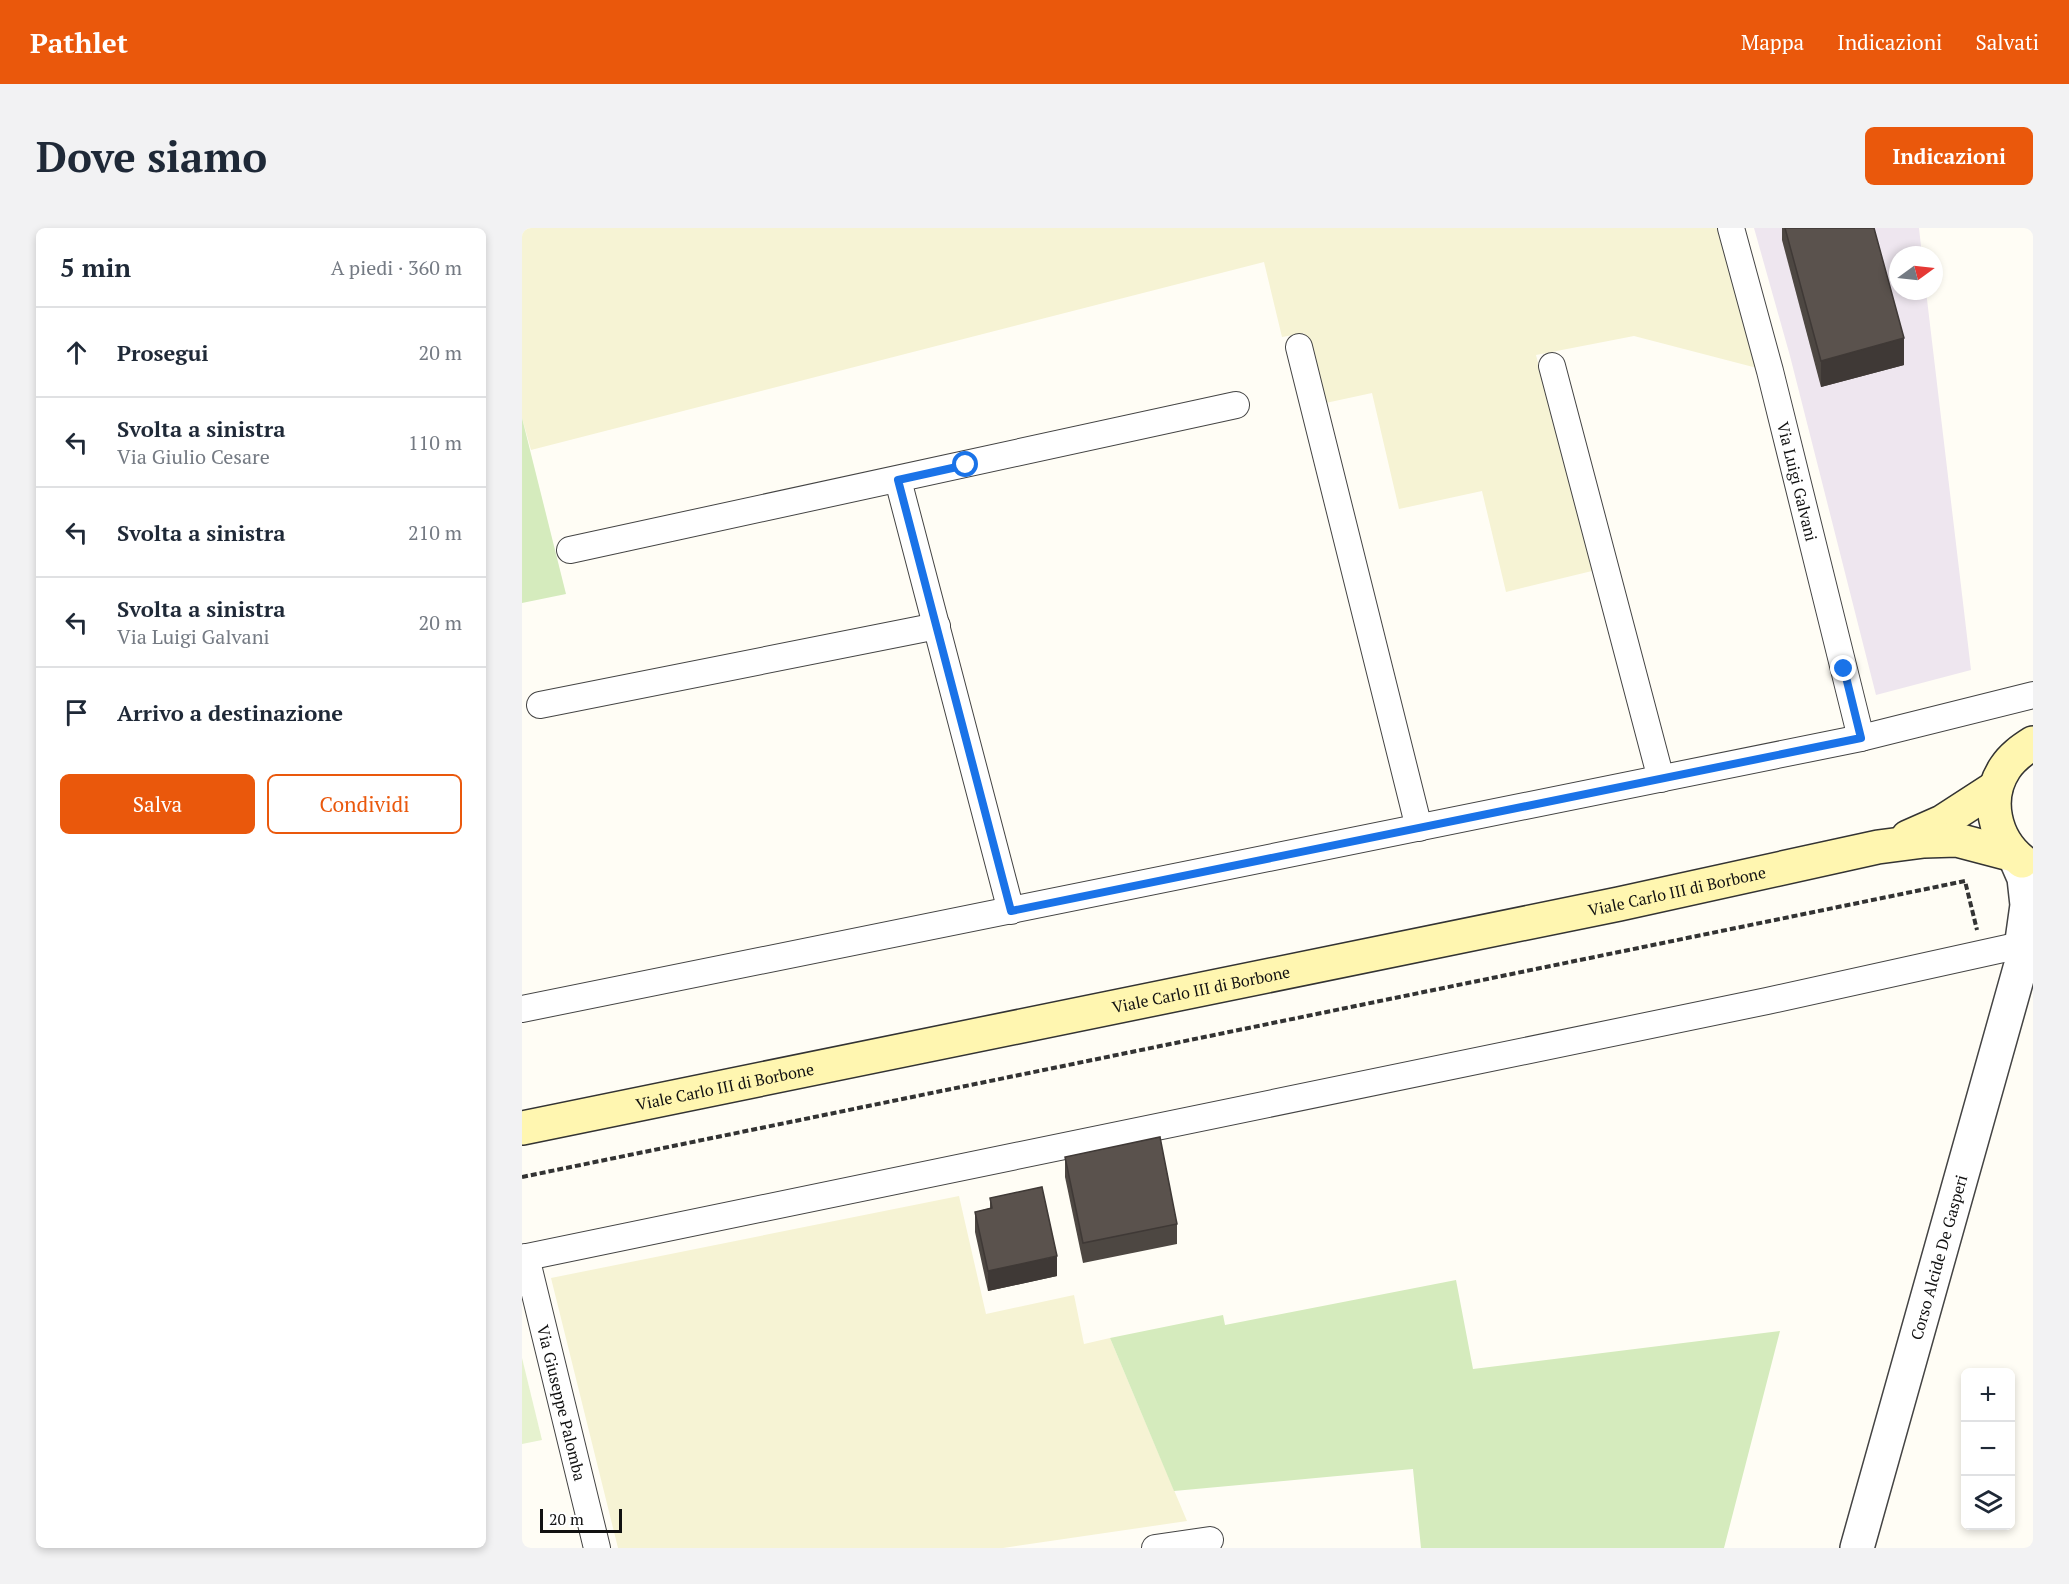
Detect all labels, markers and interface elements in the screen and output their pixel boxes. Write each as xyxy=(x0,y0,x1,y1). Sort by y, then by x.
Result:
text: Pathlet xyxy=(30,24,128,61)
text: Mappa xyxy=(1741,28,1804,56)
text: Indicazioni xyxy=(1837,28,1942,56)
text: Salvati xyxy=(1975,28,2039,56)
button: Indicazioni xyxy=(1865,127,2033,185)
text: Dove siamo xyxy=(36,128,267,184)
north arrow xyxy=(1889,246,1943,300)
text: 5 min xyxy=(60,250,131,284)
text: A piedi · 360 m xyxy=(331,254,462,281)
icon: ahead xyxy=(60,336,93,369)
text: Prosegui xyxy=(117,338,209,367)
text: 20 m xyxy=(419,339,462,366)
text: Svolta a sinistra xyxy=(117,414,286,443)
street label: Via Luigi Galvani xyxy=(1772,419,1823,544)
icon: left xyxy=(60,426,93,459)
text: 110 m xyxy=(408,429,462,456)
text: Via Giulio Cesare xyxy=(117,443,270,470)
route start xyxy=(952,451,978,477)
icon: left xyxy=(60,516,93,549)
text: Svolta a sinistra xyxy=(117,518,286,547)
text: 210 m xyxy=(408,519,462,546)
text: Svolta a sinistra xyxy=(117,594,286,623)
icon: left xyxy=(60,606,93,639)
text: 20 m xyxy=(419,609,462,636)
text: Via Luigi Galvani xyxy=(117,623,270,650)
route end xyxy=(1830,655,1856,681)
icon: arrive xyxy=(60,696,93,729)
text: Arrivo a destinazione xyxy=(117,698,343,727)
button: Salva xyxy=(60,774,255,834)
button: Condividi xyxy=(267,774,462,834)
street label: Viale Carlo III di Borbone xyxy=(1586,861,1768,921)
street label: Viale Carlo III di Borbone xyxy=(1110,960,1292,1018)
street label: Viale Carlo III di Borbone xyxy=(634,1058,816,1115)
street label: Corso Alcide De Gasperi xyxy=(1905,1172,1972,1342)
street label: Via Giuseppe Palomba xyxy=(532,1322,591,1483)
map controls xyxy=(1961,1368,2015,1530)
button: + xyxy=(1961,1368,2015,1422)
button: − xyxy=(1961,1422,2015,1476)
button: layers xyxy=(1961,1476,2015,1530)
scale bar xyxy=(540,1506,622,1534)
text: 20 m xyxy=(549,1508,584,1530)

